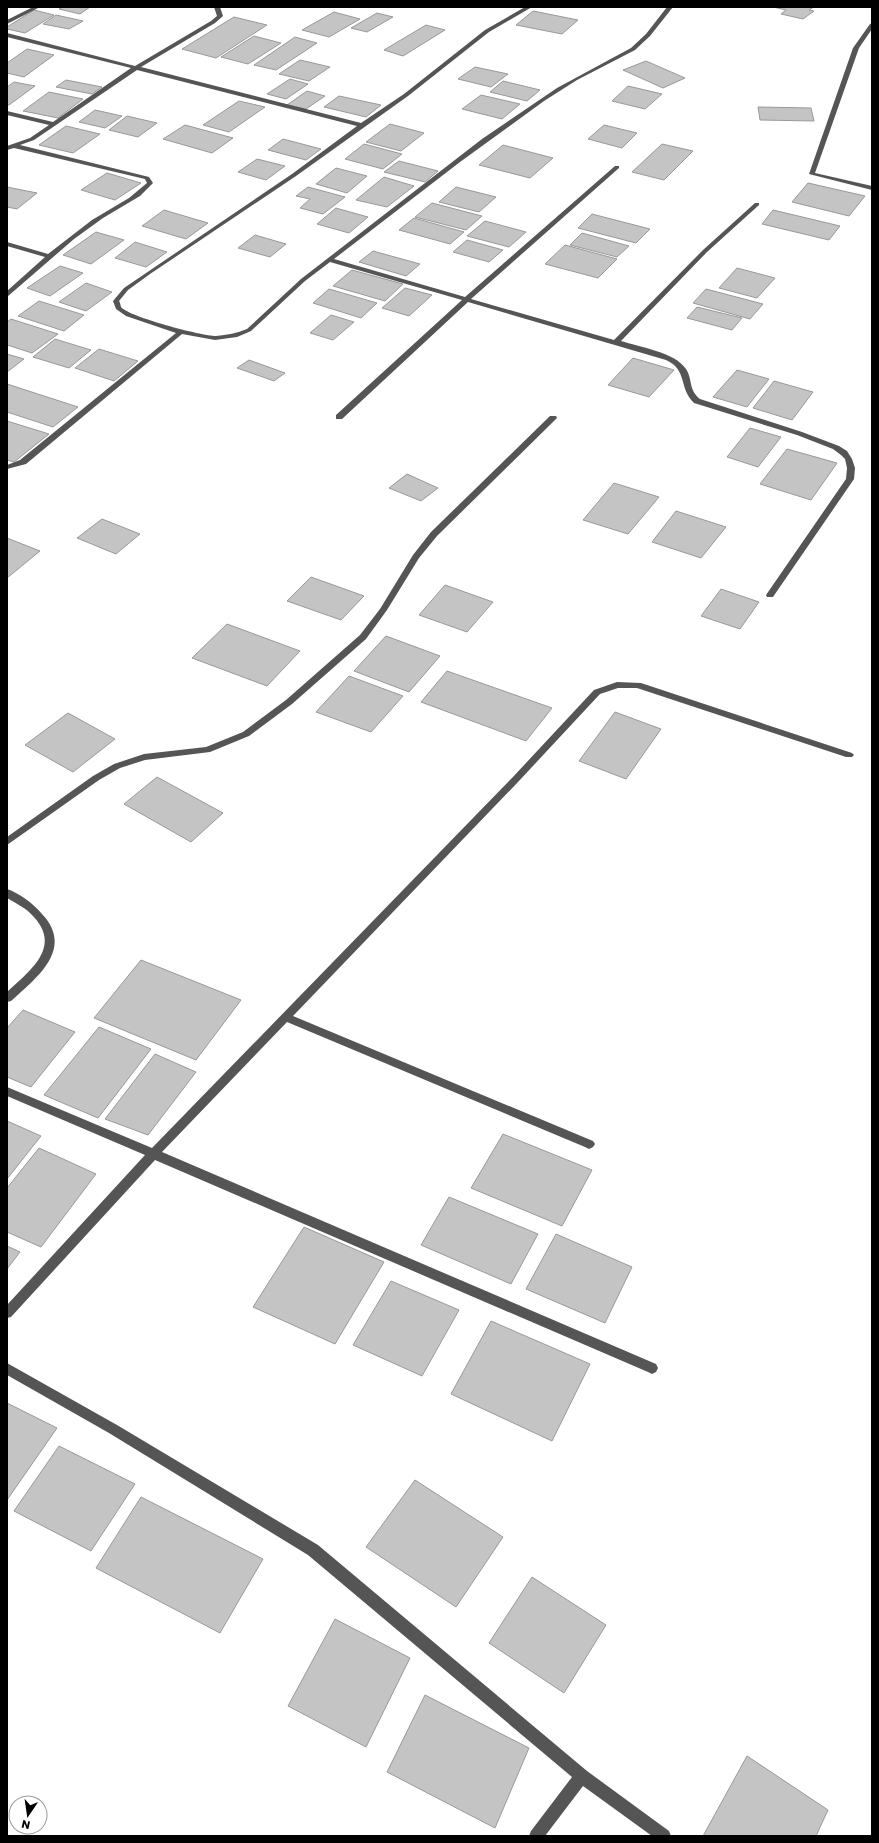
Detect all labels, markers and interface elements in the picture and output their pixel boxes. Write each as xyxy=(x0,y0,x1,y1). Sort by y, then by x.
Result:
north arrow xyxy=(8,1795,48,1835)
text: N xyxy=(20,1816,32,1833)

